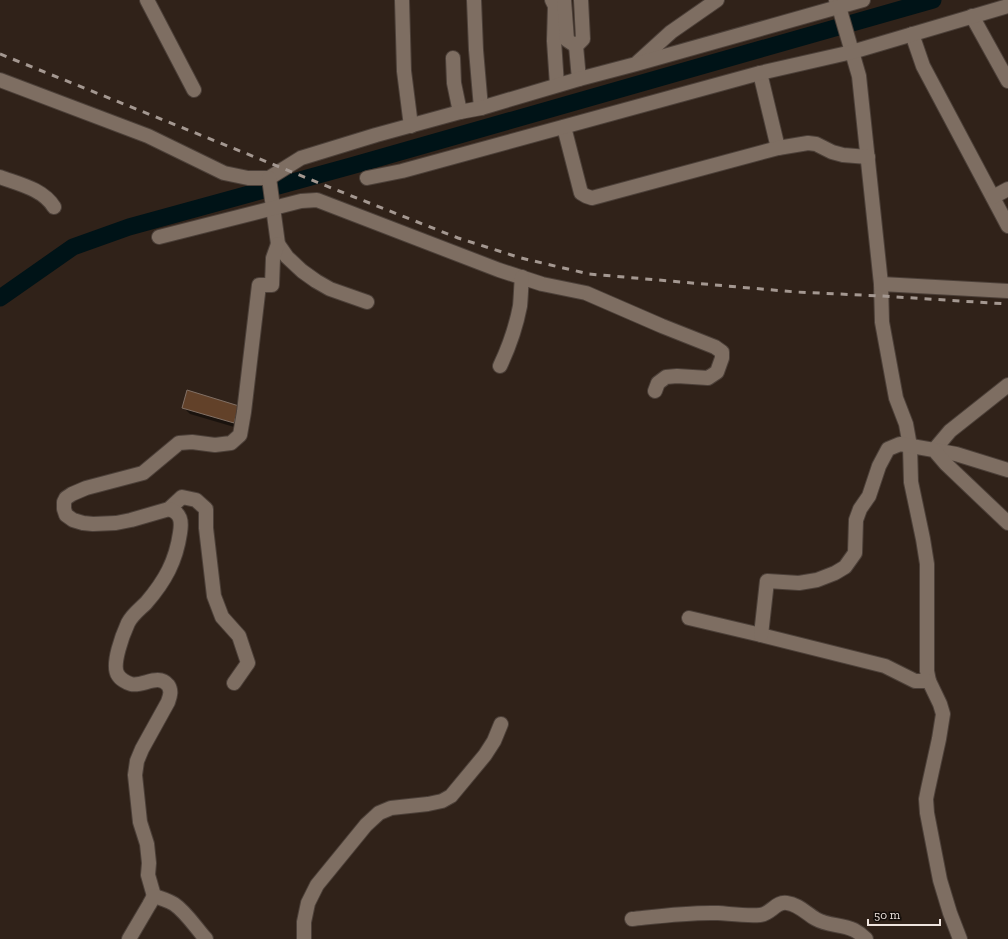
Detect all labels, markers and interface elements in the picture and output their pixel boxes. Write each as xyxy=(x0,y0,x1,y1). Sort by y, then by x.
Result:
scale bar xyxy=(868,901,940,927)
text: 50 m xyxy=(874,908,901,922)

